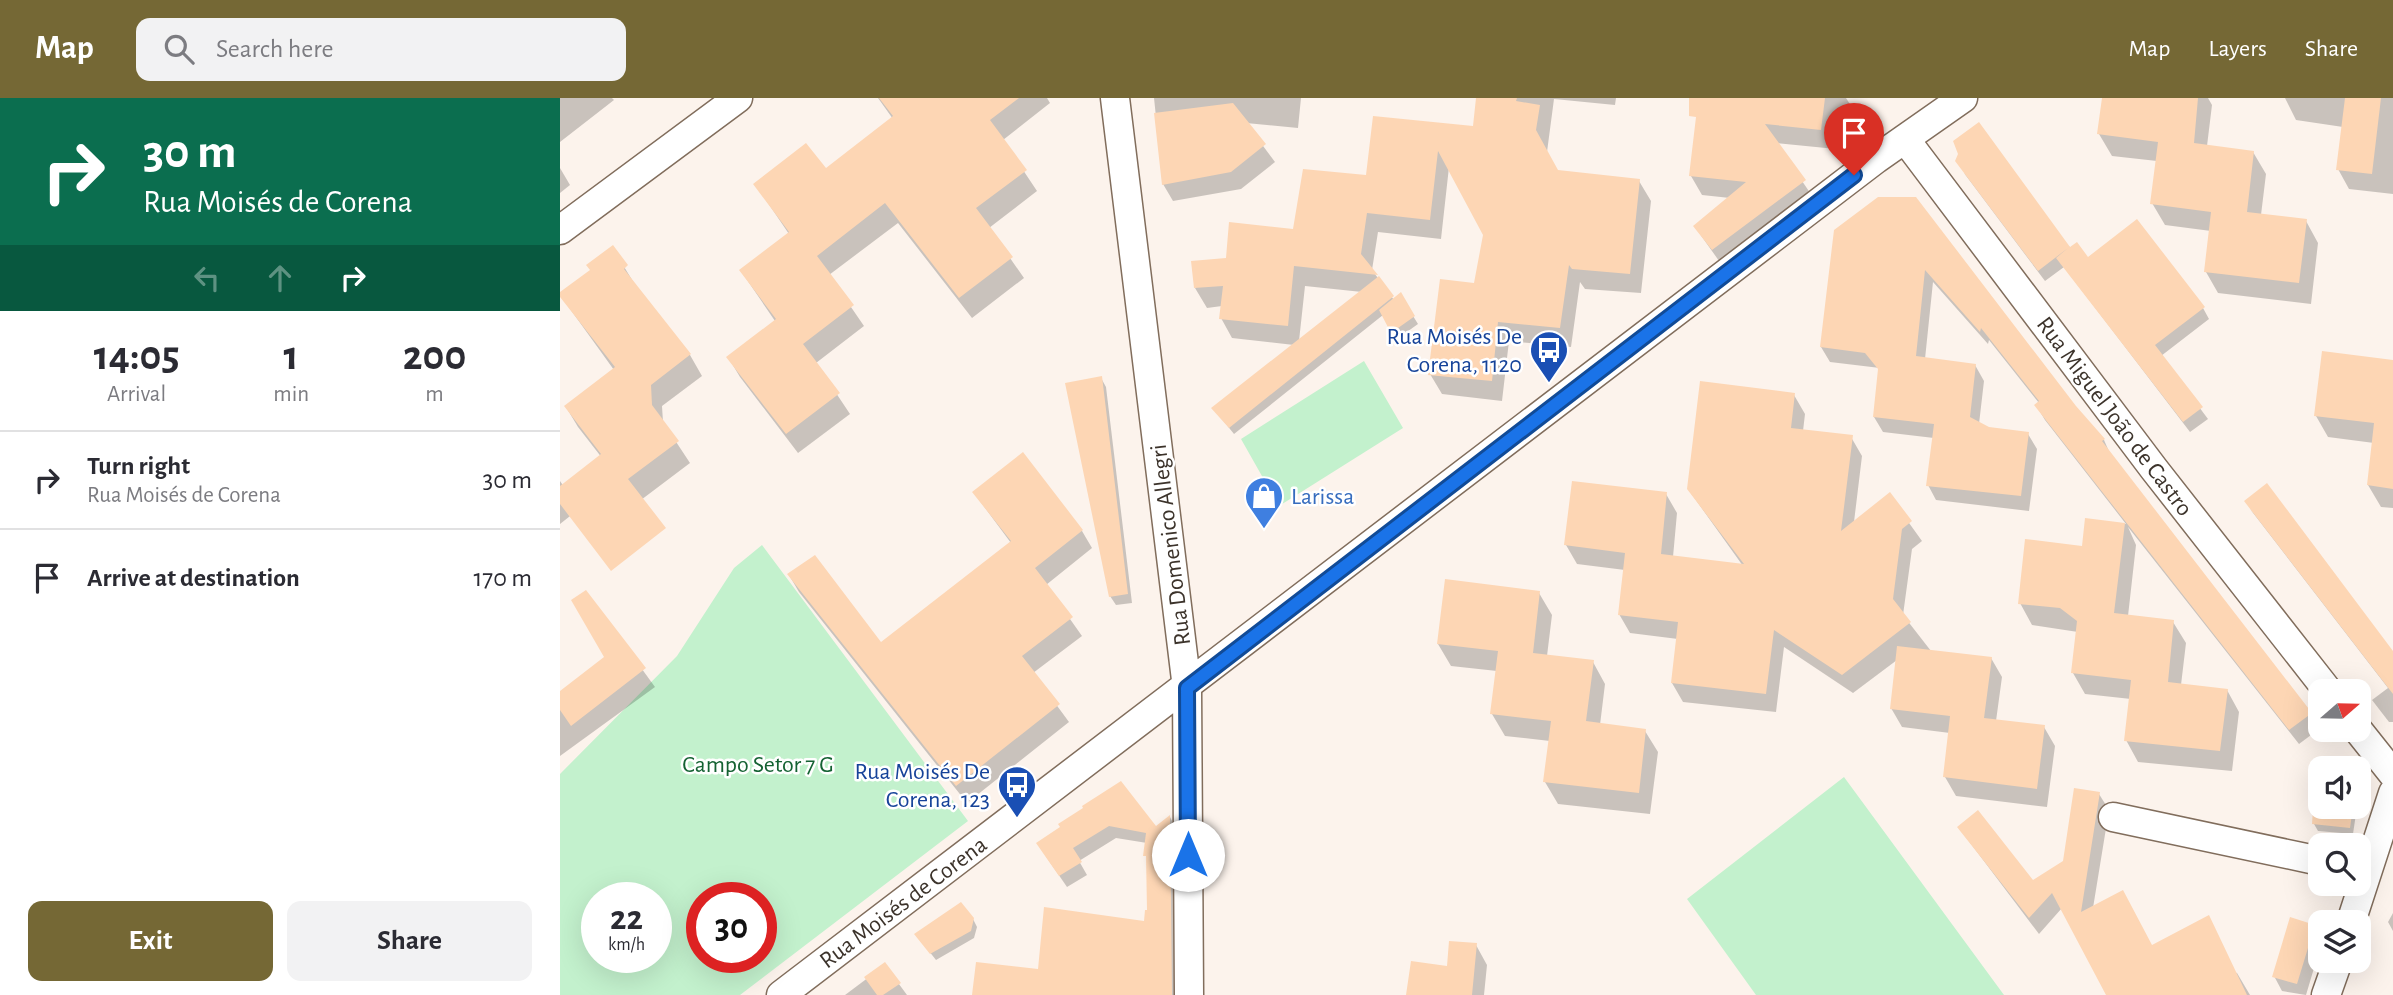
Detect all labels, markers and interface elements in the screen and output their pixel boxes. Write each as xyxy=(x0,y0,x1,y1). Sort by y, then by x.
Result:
search box xyxy=(136,18,626,81)
icon: search xyxy=(160,30,198,68)
text: Map xyxy=(35,32,94,65)
text: Search here xyxy=(216,36,334,62)
text: Map xyxy=(2128,37,2170,61)
text: Layers xyxy=(2208,37,2267,61)
text: Share xyxy=(2305,37,2358,61)
pin xyxy=(1824,103,1884,175)
icon: arrive xyxy=(1835,114,1873,152)
icon: right xyxy=(28,126,119,217)
text: 30 m xyxy=(143,128,237,177)
text: Rua Moisés de Corena xyxy=(143,186,413,218)
icon: left xyxy=(188,259,226,297)
icon: ahead xyxy=(261,259,299,297)
icon: right xyxy=(334,259,372,297)
street label: Rua Miguel João de Castro xyxy=(2032,313,2197,521)
place label: Rua Moisés De Corena, 1120 xyxy=(1386,325,1522,377)
bus stop icon: Rua Moisés De Corena, 1120 xyxy=(1528,329,1570,384)
text: 14:05 xyxy=(94,335,180,377)
text: 1 xyxy=(284,335,299,377)
text: 200 xyxy=(403,335,466,377)
text: Arrival xyxy=(107,383,166,406)
text: min xyxy=(273,383,309,406)
text: m xyxy=(425,383,444,406)
street label: Rua Domenico Allegri xyxy=(1147,443,1195,647)
text: Turn right xyxy=(87,453,190,479)
icon: right xyxy=(28,461,66,499)
text: 30 m xyxy=(482,467,532,493)
shop icon: Larissa xyxy=(1243,475,1285,530)
text: Rua Moisés de Corena xyxy=(87,484,281,507)
place label: Larissa xyxy=(1291,485,1354,509)
icon: arrive xyxy=(28,559,66,597)
text: Arrive at destination xyxy=(87,565,300,591)
text: 170 m xyxy=(473,565,532,591)
north arrow xyxy=(2308,679,2371,742)
map controls xyxy=(2308,679,2371,973)
park label: Campo Setor 7 G xyxy=(682,753,834,777)
button: sound xyxy=(2308,756,2371,819)
place label: Rua Moisés De Corena, 123 xyxy=(854,760,990,812)
bus stop icon: Rua Moisés De Corena, 123 xyxy=(996,764,1038,819)
position arrow xyxy=(1151,818,1225,892)
street label: Rua Moisés de Corena xyxy=(816,832,992,973)
button: search xyxy=(2308,833,2371,896)
speed limit sign: 30 xyxy=(686,882,777,973)
button: Exit xyxy=(28,901,273,981)
button: Share xyxy=(287,901,532,981)
text: 22 xyxy=(610,901,643,936)
button: layers xyxy=(2308,910,2371,973)
text: km/h xyxy=(608,936,645,954)

